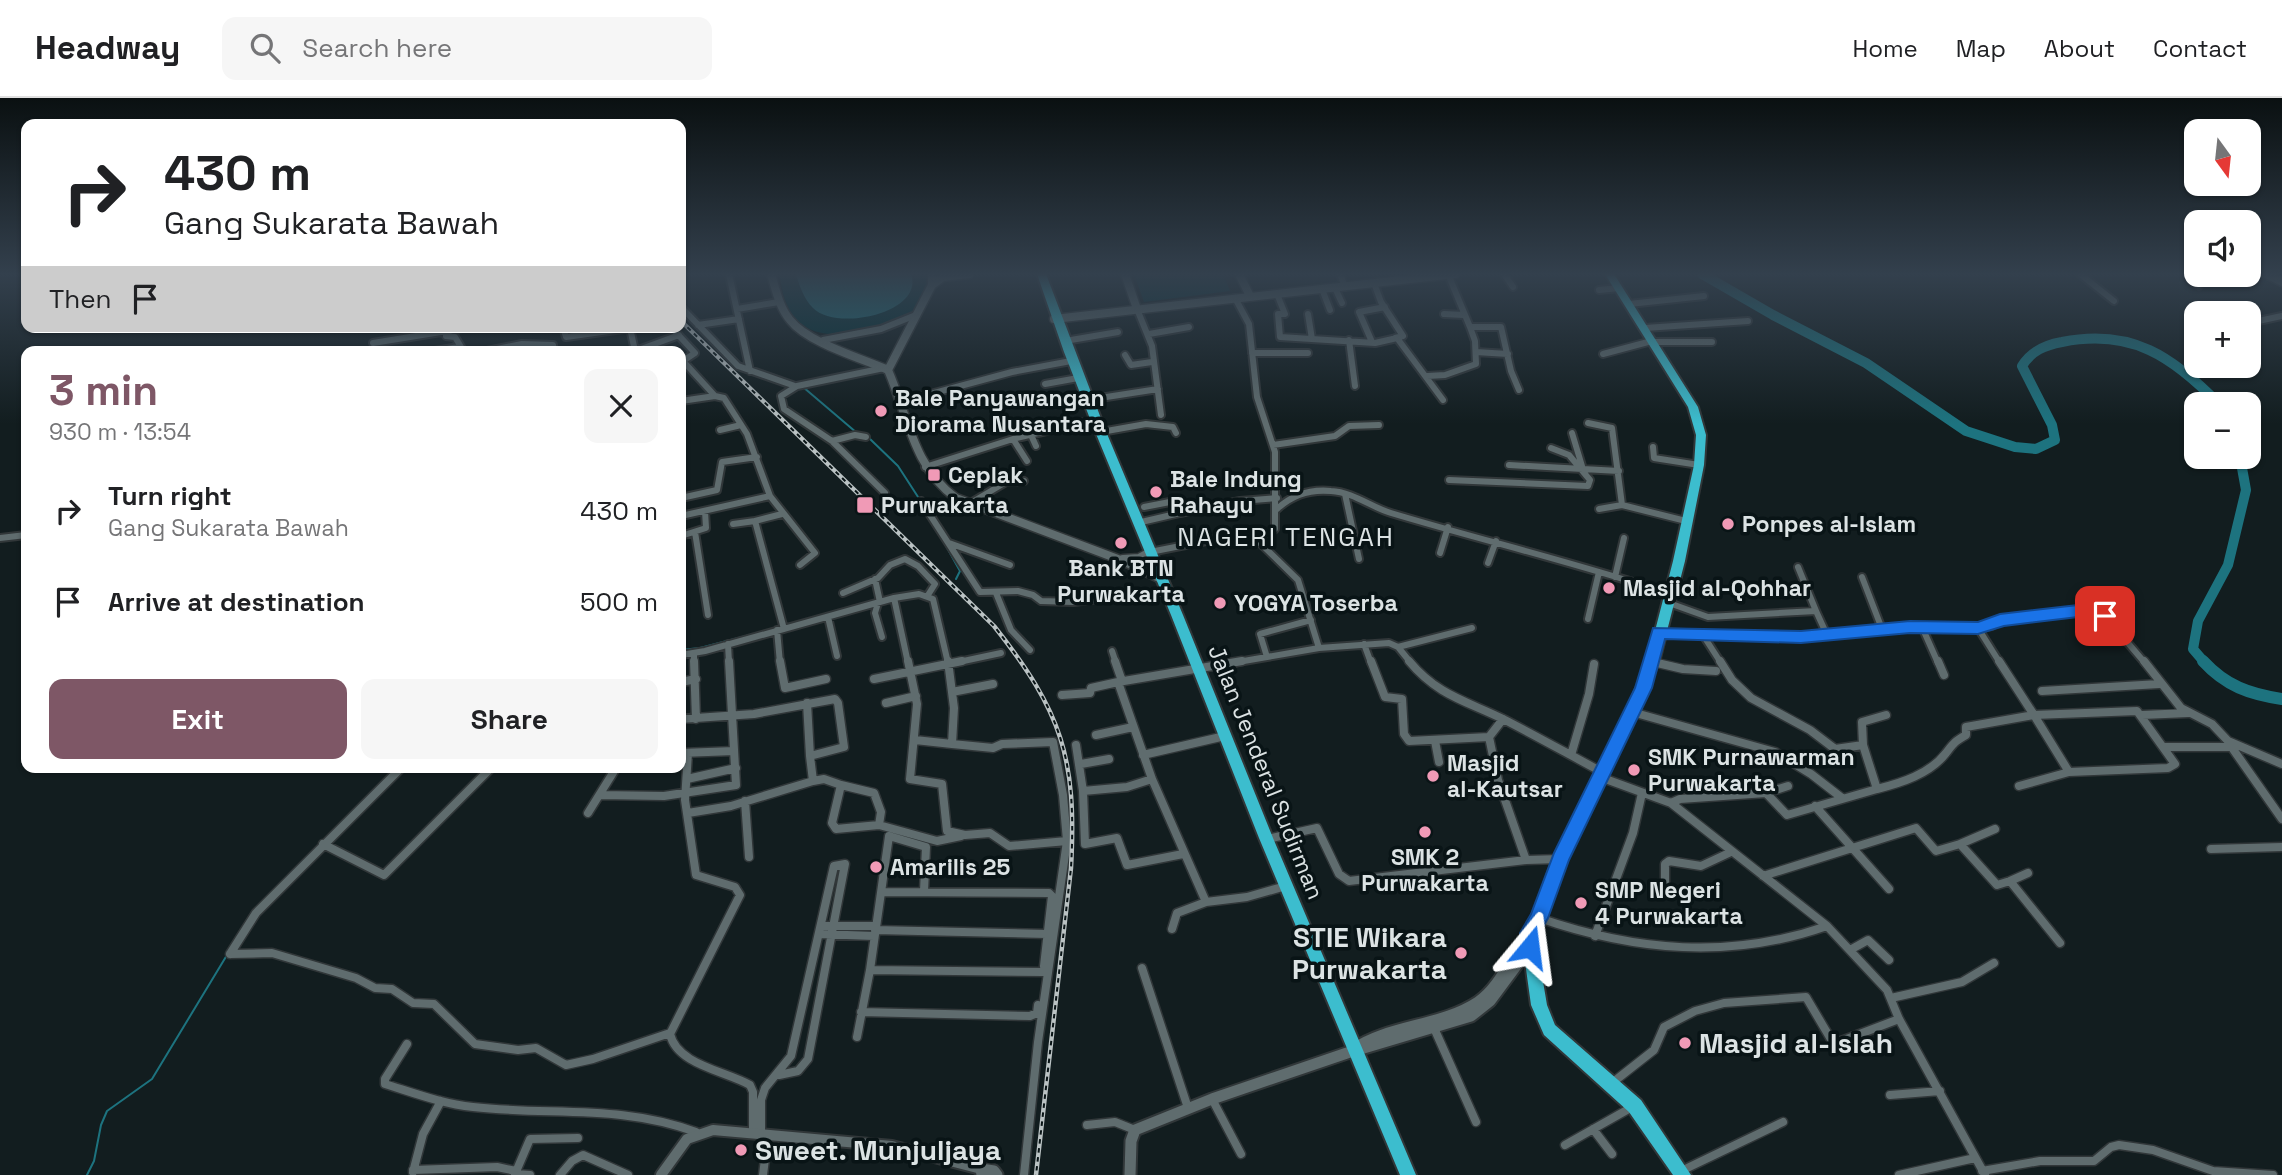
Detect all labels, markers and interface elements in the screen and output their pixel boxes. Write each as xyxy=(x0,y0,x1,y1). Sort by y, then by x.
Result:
search box xyxy=(222,17,712,80)
text: Headway xyxy=(35,27,180,69)
icon: search xyxy=(246,29,284,67)
text: Search here xyxy=(302,31,452,65)
text: Home xyxy=(1852,33,1918,64)
text: Map xyxy=(1956,33,2006,64)
text: About xyxy=(2044,33,2115,64)
text: Contact xyxy=(2153,33,2247,64)
north arrow xyxy=(2184,119,2261,196)
map controls xyxy=(2184,119,2261,469)
text: 430 m xyxy=(164,142,311,204)
icon: right xyxy=(49,147,140,238)
text: Gang Sukarata Bawah xyxy=(164,203,499,243)
button: sound xyxy=(2184,210,2261,287)
icon: arrive xyxy=(126,280,164,318)
text: Then xyxy=(49,282,112,316)
button: + xyxy=(2184,301,2261,378)
text: 3 min xyxy=(49,364,158,417)
button: close xyxy=(584,369,658,443)
place label: Bale Panyawangan Diorama Nusantara xyxy=(895,383,1106,439)
button: − xyxy=(2184,392,2261,469)
marker: Bale Panyawangan Diorama Nusantara xyxy=(873,403,889,419)
text: 930 m · 13:54 xyxy=(49,417,191,447)
place label: Ceplak xyxy=(948,460,1023,490)
place label: Bale Indung Rahayu xyxy=(1170,464,1302,520)
marker: Ceplak xyxy=(926,467,942,483)
text: Turn right xyxy=(108,479,232,513)
marker: Bale Indung Rahayu xyxy=(1148,484,1164,500)
place label: Purwakarta xyxy=(881,490,1008,520)
icon: right xyxy=(49,492,87,530)
text: 430 m xyxy=(580,494,658,528)
marker: Purwakarta xyxy=(855,495,875,515)
place label: Ponpes al-Islam xyxy=(1742,509,1916,539)
text: Gang Sukarata Bawah xyxy=(108,513,349,543)
marker: Ponpes al-Islam xyxy=(1720,516,1736,532)
district label: NAGERI TENGAH xyxy=(1177,520,1395,554)
marker: Bank BTN Purwakarta xyxy=(1113,535,1129,551)
place label: Bank BTN Purwakarta xyxy=(1057,553,1185,609)
place label: Masjid al-Qohhar xyxy=(1623,573,1811,603)
marker: Masjid al-Qohhar xyxy=(1601,580,1617,596)
icon: arrive xyxy=(49,583,87,621)
text: Arrive at destination xyxy=(108,585,365,619)
text: 500 m xyxy=(580,585,658,619)
pin xyxy=(2075,586,2135,646)
place label: YOGYA Toserba xyxy=(1234,588,1398,618)
marker: YOGYA Toserba xyxy=(1212,595,1228,611)
icon: arrive xyxy=(2086,597,2124,635)
street label: Jalan Jenderal Sudirman xyxy=(1201,640,1331,904)
button: Exit xyxy=(49,679,347,759)
button: Share xyxy=(361,679,658,759)
place label: SMK Purnawarman Purwakarta xyxy=(1648,742,1855,798)
place label: Masjid al-Kautsar xyxy=(1447,748,1563,804)
marker: SMK Purnawarman Purwakarta xyxy=(1626,762,1642,778)
marker: Masjid al-Kautsar xyxy=(1425,768,1441,784)
marker: SMK 2 Purwakarta xyxy=(1417,824,1433,840)
place label: SMK 2 Purwakarta xyxy=(1361,842,1489,898)
place label: Amarilis 25 xyxy=(890,852,1011,882)
marker: Amarilis 25 xyxy=(868,859,884,875)
place label: SMP Negeri 4 Purwakarta xyxy=(1595,875,1743,931)
marker: SMP Negeri 4 Purwakarta xyxy=(1573,895,1589,911)
position arrow xyxy=(1493,910,1567,984)
place label: STIE Wikara Purwakarta xyxy=(1292,919,1447,987)
marker: STIE Wikara Purwakarta xyxy=(1453,945,1469,961)
place label: Masjid al-Islah xyxy=(1699,1025,1893,1061)
marker: Masjid al-Islah xyxy=(1677,1035,1693,1051)
place label: Sweet. Munjuljaya xyxy=(755,1132,1001,1168)
marker: Sweet. Munjuljaya xyxy=(733,1142,749,1158)

